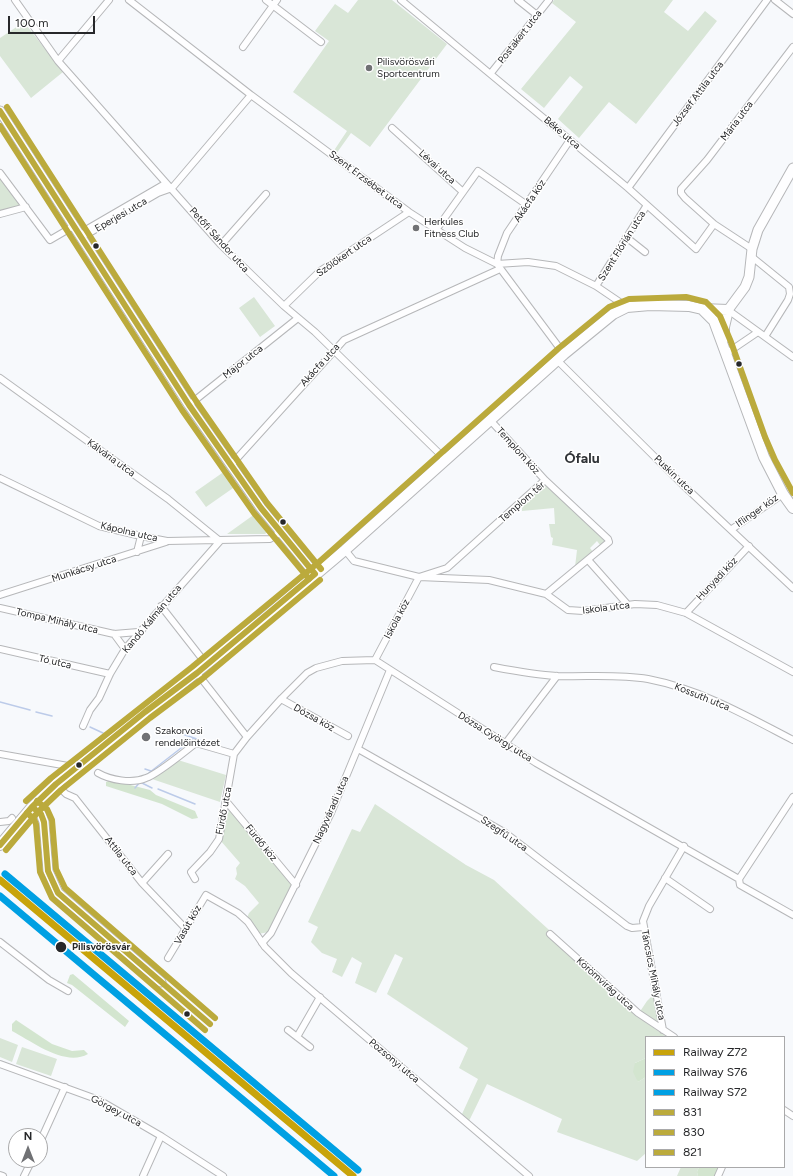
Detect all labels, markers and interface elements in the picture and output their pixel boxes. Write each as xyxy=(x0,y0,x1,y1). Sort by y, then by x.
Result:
scale bar xyxy=(10,8,97,34)
street label: Postakert utca xyxy=(495,8,545,66)
text: 100 m xyxy=(15,16,49,30)
place label: Pilisvörösvári Sportcentrum xyxy=(377,56,440,80)
street label: József Attila utca xyxy=(670,59,726,129)
marker: Pilisvörösvári Sportcentrum xyxy=(364,63,374,73)
street label: Mária utca xyxy=(718,99,756,143)
street label: Béke utca xyxy=(541,114,583,152)
street label: Lévai utca xyxy=(416,147,458,187)
street label: Szent Erzsébet utca xyxy=(326,148,406,212)
street label: Akácfa köz xyxy=(511,177,549,225)
street label: Eperjesi utca xyxy=(93,195,149,235)
street label: Petőfi Sándor utca xyxy=(187,205,251,275)
street label: Szent Flórián utca xyxy=(596,209,648,283)
place label: Herkules Fitness Club xyxy=(424,216,479,240)
marker: Herkules Fitness Club xyxy=(411,223,421,233)
street label: Szőlőkert utca xyxy=(314,233,374,279)
unlabelled marker xyxy=(91,241,101,251)
street label: Akácfa utca xyxy=(298,341,342,389)
street label: Major utca xyxy=(220,343,266,381)
unlabelled marker xyxy=(734,359,744,369)
street label: Templom köz xyxy=(494,425,542,477)
street label: Kálvária utca xyxy=(85,437,137,479)
district label: Ófalu xyxy=(564,451,600,467)
street label: Puskin utca xyxy=(651,453,697,497)
street label: Templom tér xyxy=(497,479,547,525)
street label: Iflinger köz xyxy=(733,492,781,530)
unlabelled marker xyxy=(278,517,288,527)
street label: Kápolna utca xyxy=(99,520,159,544)
street label: Munkácsy utca xyxy=(50,553,118,585)
street label: Hunyadi köz xyxy=(694,555,740,603)
street label: Kandó Kálmán utca xyxy=(120,582,184,656)
street label: Iskola köz xyxy=(382,597,412,641)
street label: Iskola utca xyxy=(582,599,630,617)
street label: Tompa Mihály utca xyxy=(15,606,99,636)
street label: Tó utca xyxy=(38,652,72,672)
street label: Kossuth utca xyxy=(673,681,731,713)
street label: Dózsa köz xyxy=(291,702,337,734)
street label: Dózsa György utca xyxy=(456,709,534,765)
place label: Szakorvosi rendelőintézet xyxy=(155,725,220,748)
marker: Szakorvosi rendelőintézet xyxy=(140,731,152,743)
unlabelled marker xyxy=(74,760,84,770)
street label: Nagyváradi utca xyxy=(311,774,351,846)
street label: Fürdő utca xyxy=(214,786,234,836)
street label: Szegfű utca xyxy=(478,814,530,854)
street label: Fürdő köz xyxy=(243,822,279,864)
street label: Attila utca xyxy=(102,834,140,878)
street label: Vasút köz xyxy=(172,903,204,947)
street label: Táncsics Mihály utca xyxy=(638,929,668,1021)
marker: Pilisvörösvár xyxy=(54,940,68,954)
place label: Pilisvörösvár xyxy=(72,941,130,953)
street label: Körömvirág utca xyxy=(574,955,636,1013)
unlabelled marker xyxy=(182,1009,192,1019)
street label: Pozsonyi utca xyxy=(366,1036,422,1086)
legend xyxy=(645,1036,785,1168)
text: Railway Z72 xyxy=(683,1045,747,1059)
text: Railway S76 xyxy=(683,1065,747,1079)
text: Railway S72 xyxy=(683,1085,747,1099)
street label: Görgey utca xyxy=(89,1093,143,1129)
text: 831 xyxy=(683,1105,702,1119)
text: 830 xyxy=(683,1125,705,1139)
north arrow xyxy=(8,1128,48,1168)
text: N xyxy=(24,1130,32,1143)
text: 821 xyxy=(683,1145,702,1159)

